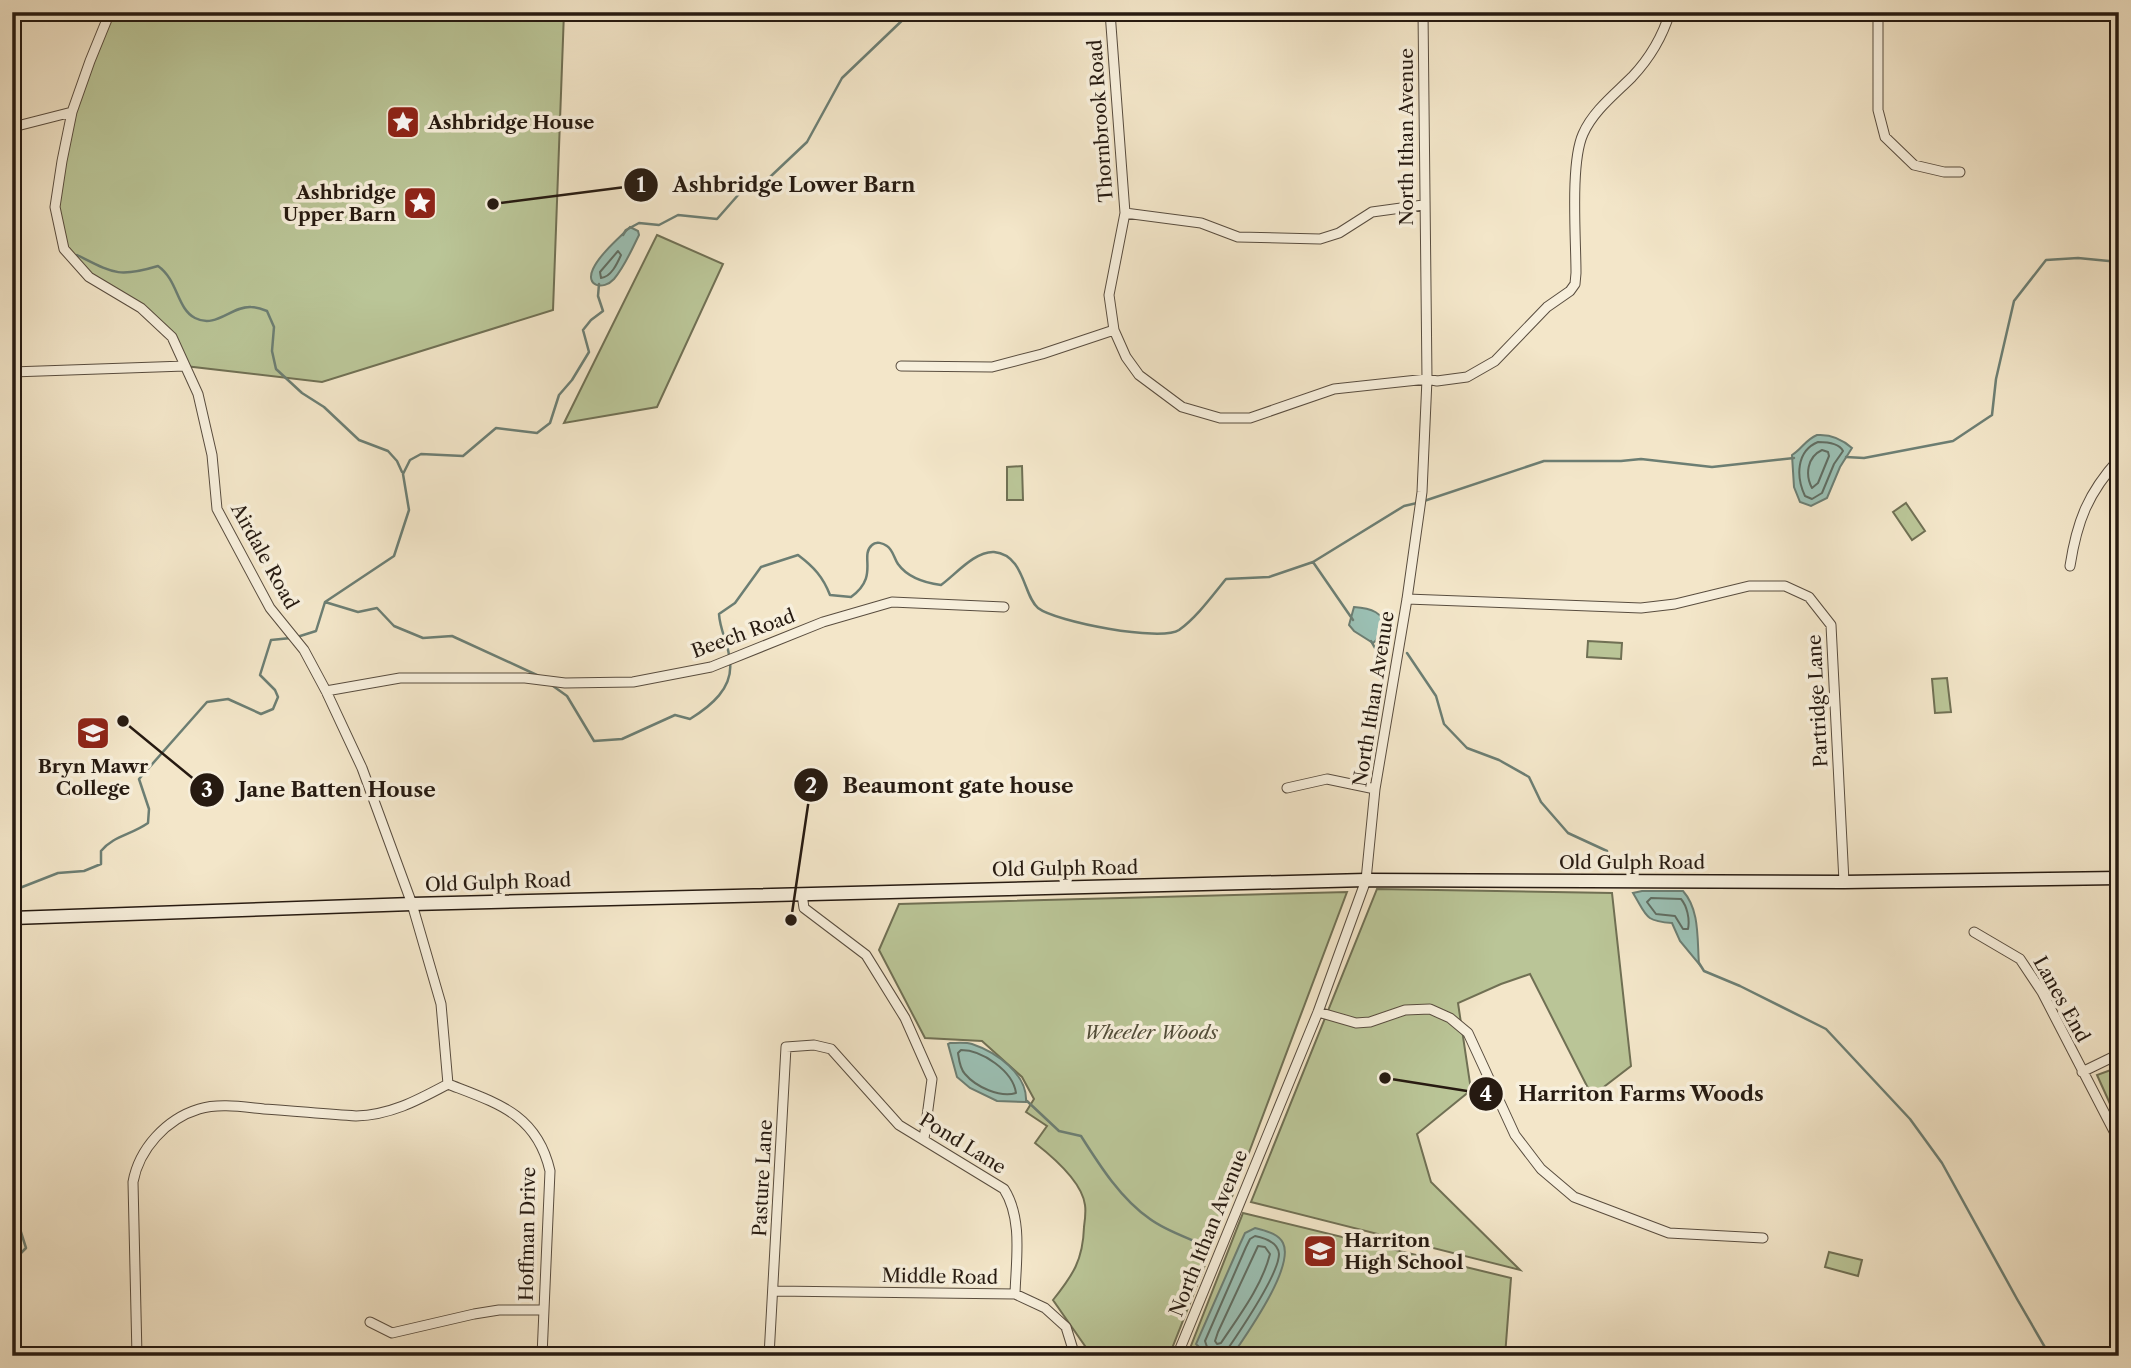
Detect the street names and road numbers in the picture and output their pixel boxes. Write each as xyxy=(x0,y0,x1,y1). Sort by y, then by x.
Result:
street label: Thornbrook Road xyxy=(1083,39,1118,203)
street label: North Ithan Avenue xyxy=(1395,48,1418,226)
street label: Airdale Road xyxy=(226,498,303,614)
street label: Beech Road xyxy=(688,604,798,663)
street label: North Ithan Avenue xyxy=(1348,610,1399,789)
street label: Partridge Lane xyxy=(1803,634,1832,768)
street label: Old Gulph Road xyxy=(1559,851,1706,874)
street label: Old Gulph Road xyxy=(992,856,1139,881)
street label: Old Gulph Road xyxy=(425,868,572,897)
street label: Lanes End xyxy=(2028,952,2095,1047)
street label: Pond Lane xyxy=(915,1108,1010,1179)
street label: Pasture Lane xyxy=(748,1119,777,1237)
street label: North Ithan Avenue xyxy=(1165,1146,1252,1320)
street label: Hoffman Drive xyxy=(515,1167,540,1301)
street label: Middle Road xyxy=(882,1264,999,1289)

